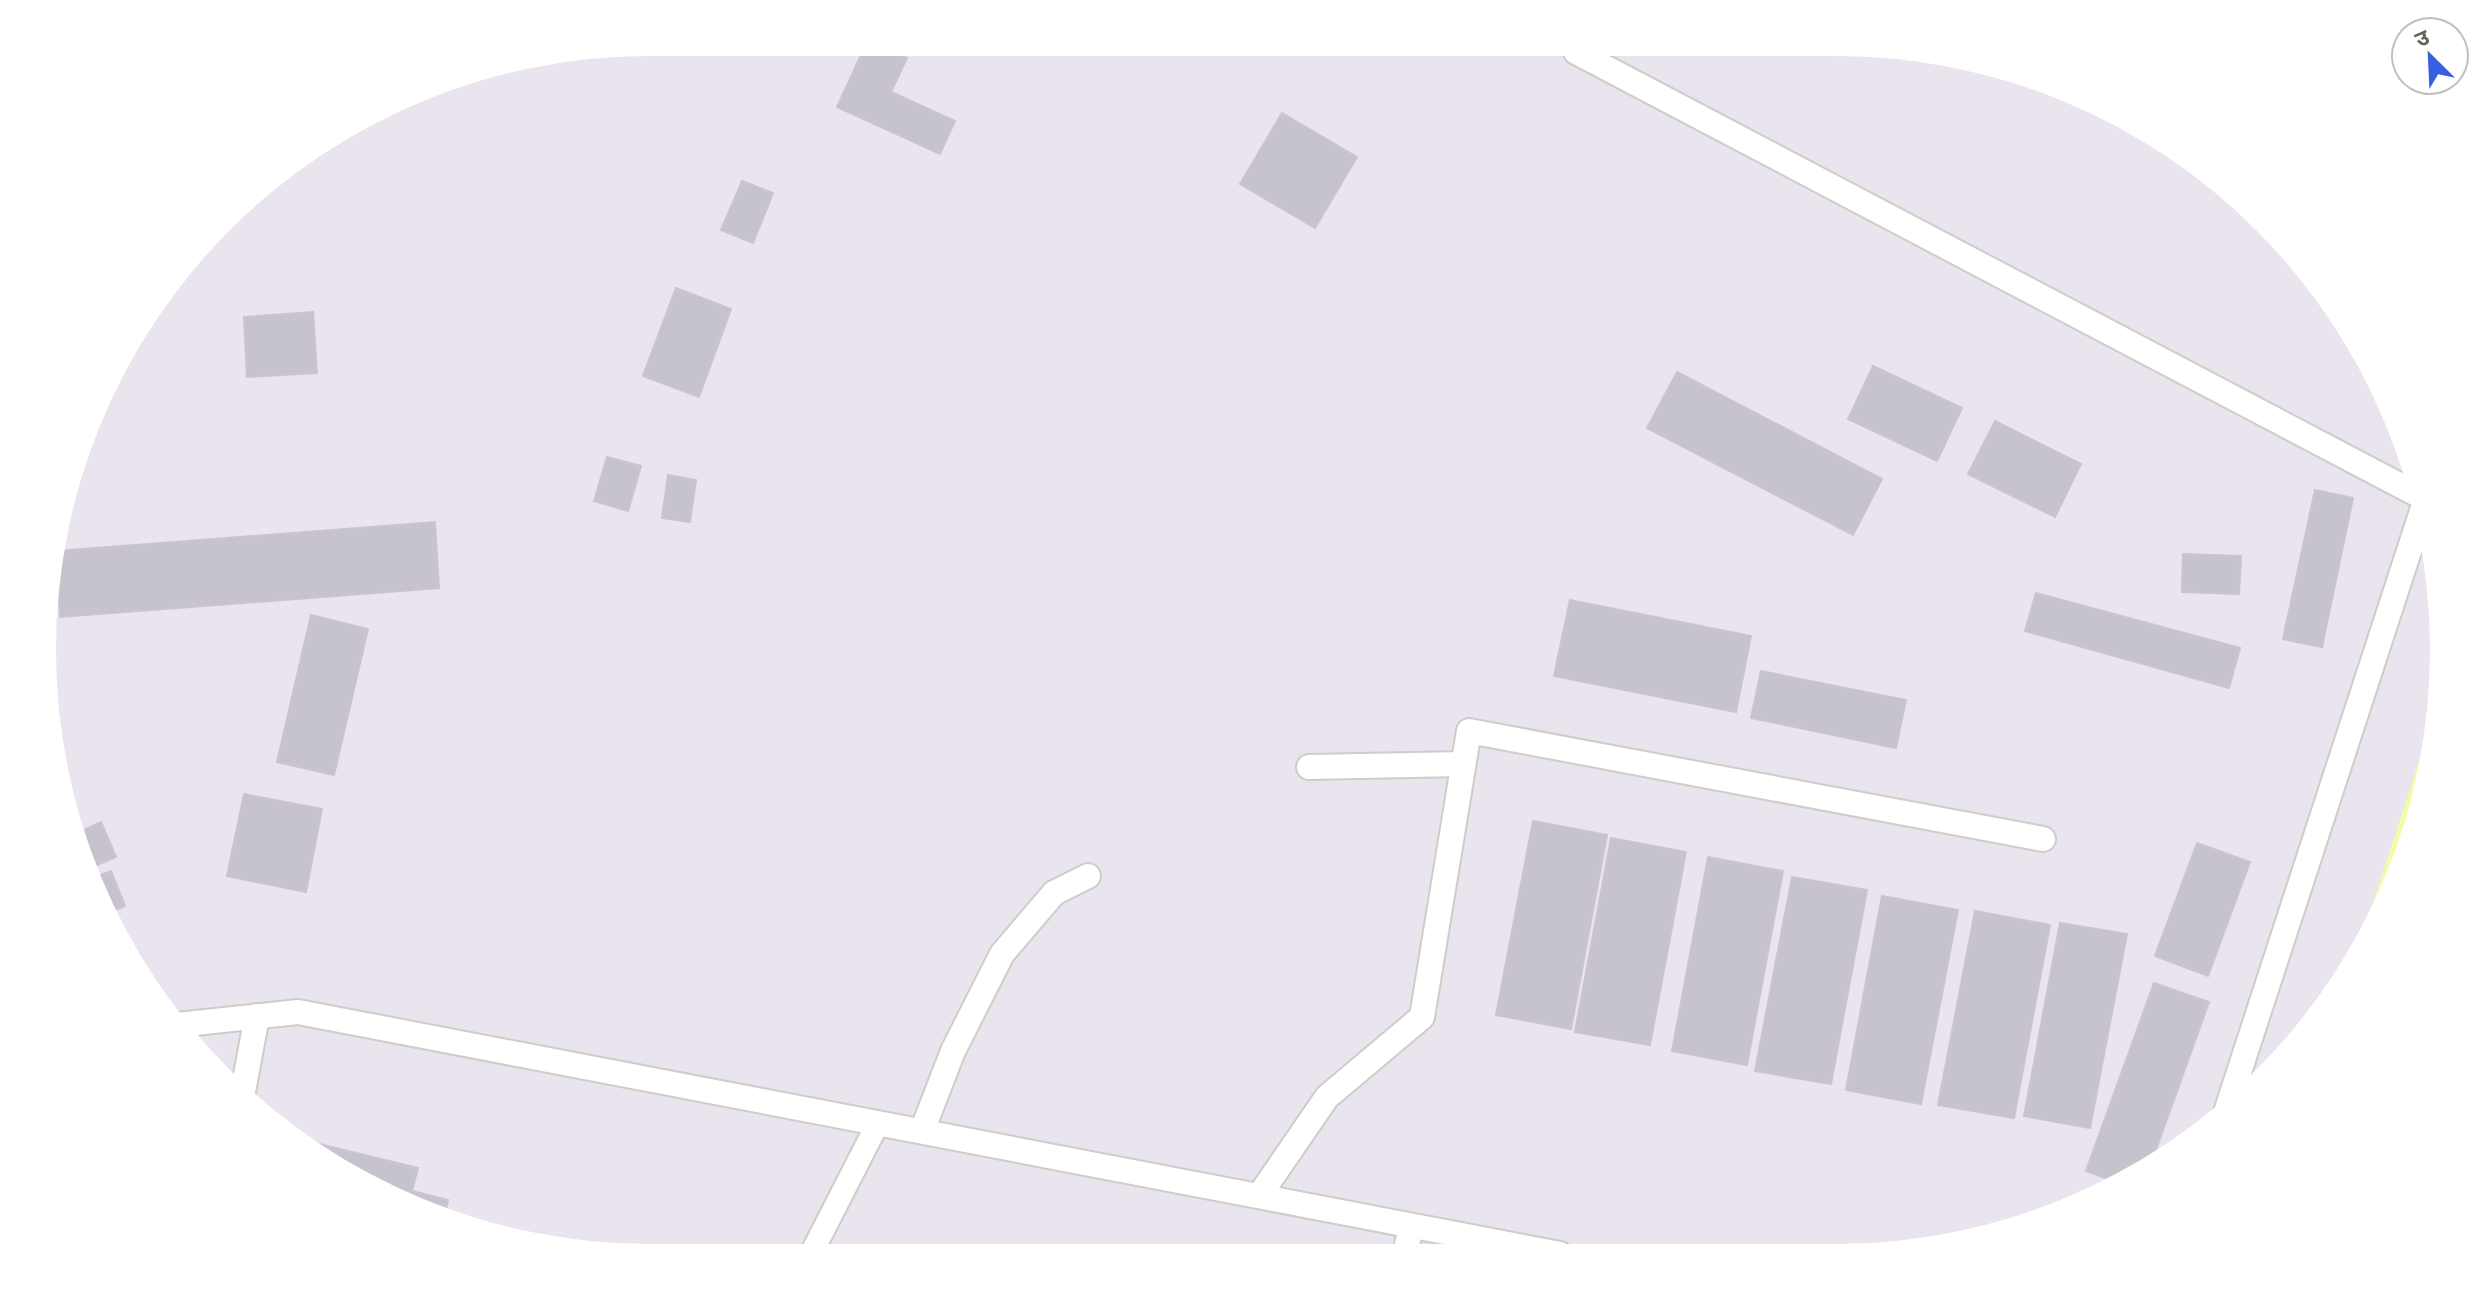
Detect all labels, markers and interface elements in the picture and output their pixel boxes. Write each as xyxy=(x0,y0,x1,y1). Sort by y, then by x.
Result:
north arrow xyxy=(2390,16,2470,96)
text: उ xyxy=(2411,23,2434,53)

